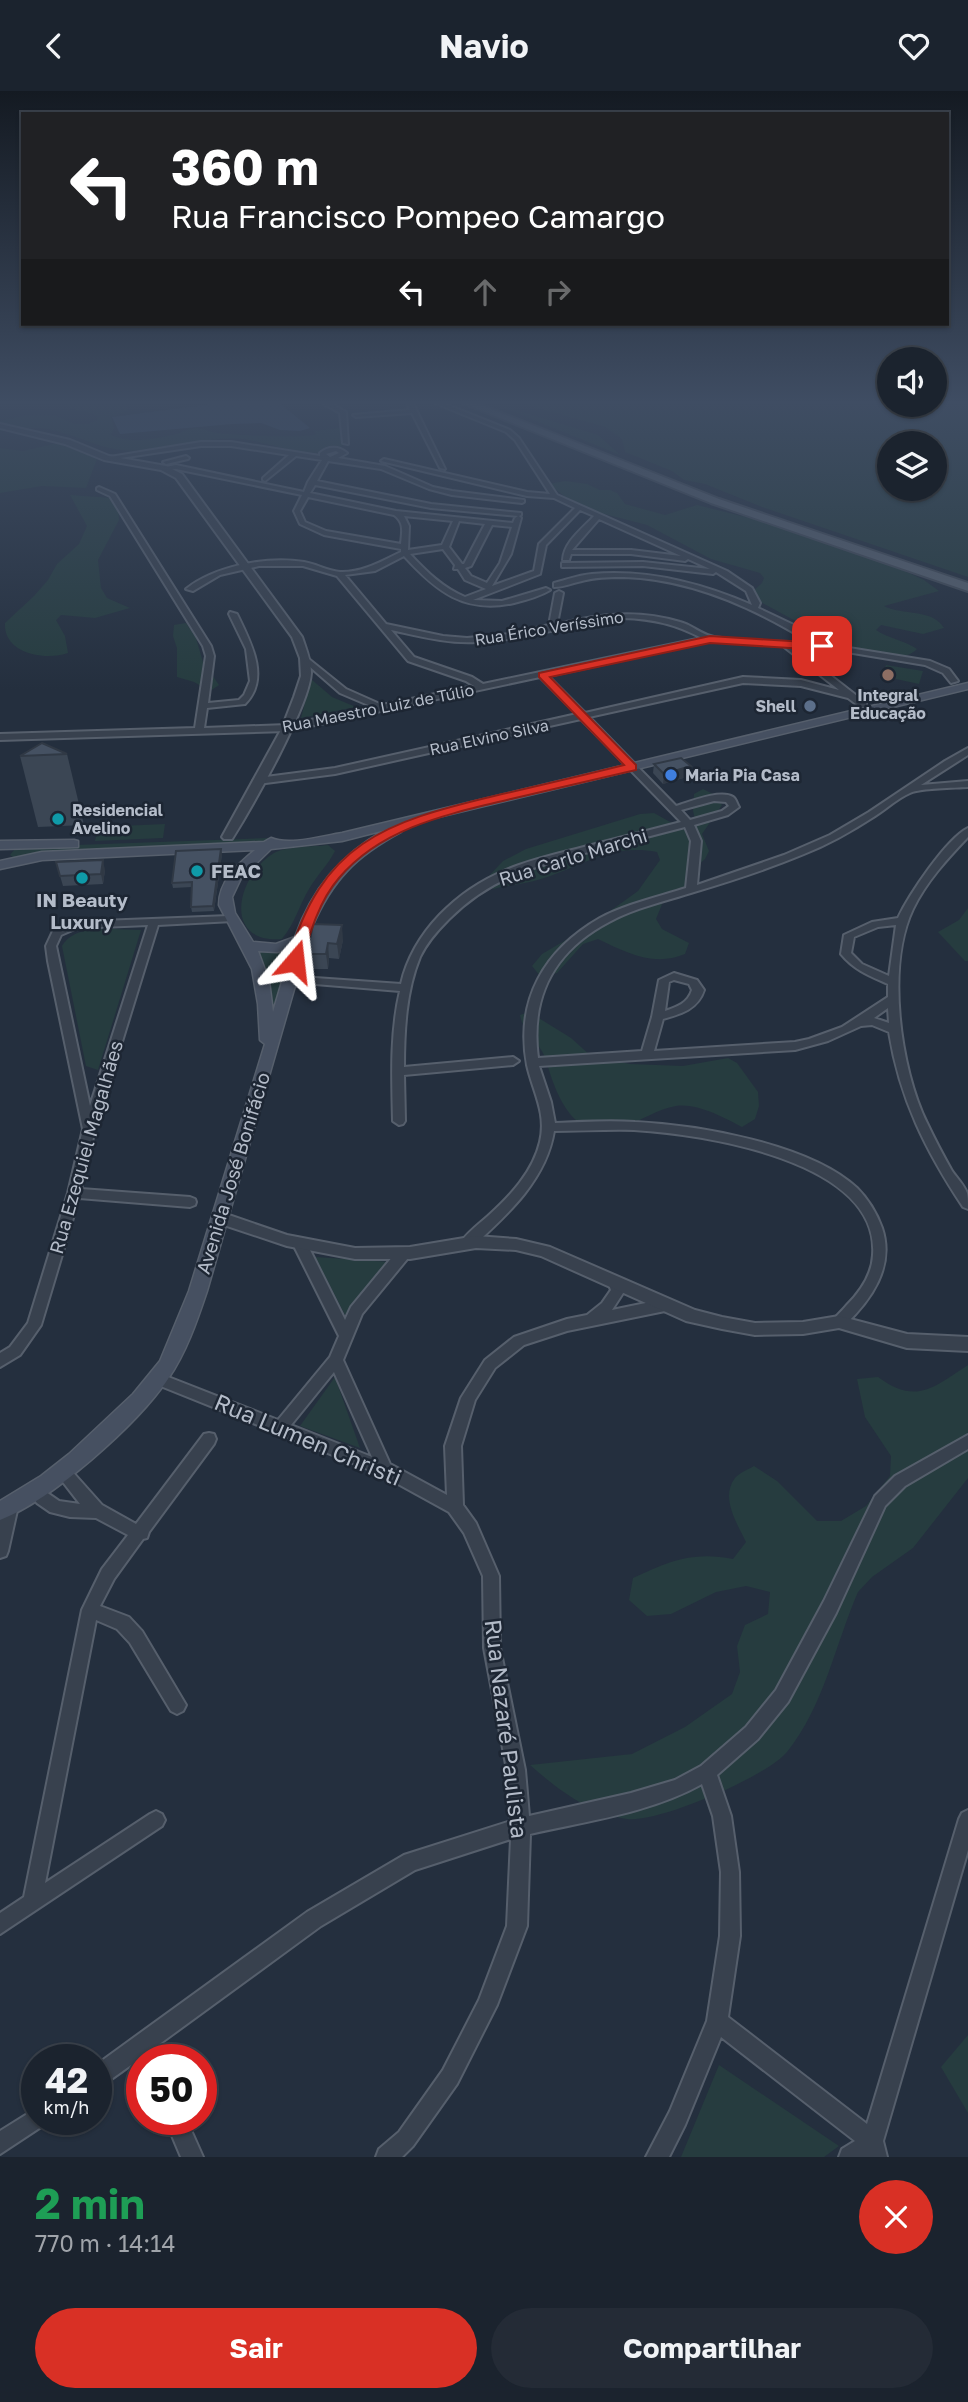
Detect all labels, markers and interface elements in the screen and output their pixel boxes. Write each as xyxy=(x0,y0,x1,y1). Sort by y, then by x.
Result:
icon: back xyxy=(35,27,73,65)
text: Navio xyxy=(439,27,529,65)
icon: heart xyxy=(895,27,933,65)
text: 360 m xyxy=(171,137,319,196)
icon: left xyxy=(56,140,147,231)
text: Rua Francisco Pompeo Camargo xyxy=(171,197,665,235)
icon: left xyxy=(393,273,431,311)
icon: ahead xyxy=(466,273,504,311)
icon: right xyxy=(539,273,577,311)
map controls xyxy=(877,347,947,501)
button: sound xyxy=(877,347,947,417)
button: layers xyxy=(877,431,947,501)
street label: Rua Érico Veríssimo xyxy=(473,606,625,650)
pin xyxy=(792,616,852,676)
icon: arrive xyxy=(803,627,841,665)
marker: Integral Educação xyxy=(880,667,896,683)
street label: Rua Maestro Luiz de Túlio xyxy=(280,680,476,736)
place label: Integral Educação xyxy=(850,685,926,723)
place label: Shell xyxy=(755,696,797,716)
marker: Shell xyxy=(802,698,818,714)
street label: Rua Elvino Silva xyxy=(428,715,550,759)
place label: Maria Pia Casa xyxy=(685,765,800,785)
marker: Maria Pia Casa xyxy=(663,767,679,783)
place label: Residencial Avelino xyxy=(72,800,163,838)
marker: Residencial Avelino xyxy=(50,811,66,827)
street label: Rua Carlo Marchi xyxy=(496,823,650,890)
place label: FEAC xyxy=(211,859,261,882)
marker: FEAC xyxy=(189,863,205,879)
marker: IN Beauty Luxury xyxy=(74,870,90,886)
place label: IN Beauty Luxury xyxy=(36,888,128,933)
position arrow xyxy=(258,924,332,998)
street label: Rua Ezequiel Magalhães xyxy=(44,1037,127,1256)
street label: Avenida José Bonifácio xyxy=(191,1069,274,1276)
street label: Rua Lumen Christi xyxy=(211,1387,406,1491)
street label: Rua Nazaré Paulista xyxy=(480,1618,534,1840)
speed limit sign: 50 xyxy=(126,2044,217,2135)
text: 42 xyxy=(45,2059,88,2101)
text: km/h xyxy=(44,2096,89,2118)
text: 2 min xyxy=(35,2178,145,2228)
button: close xyxy=(859,2180,933,2254)
text: 770 m · 14:14 xyxy=(35,2229,175,2257)
button: Sair xyxy=(35,2308,477,2388)
button: Compartilhar xyxy=(491,2308,933,2388)

